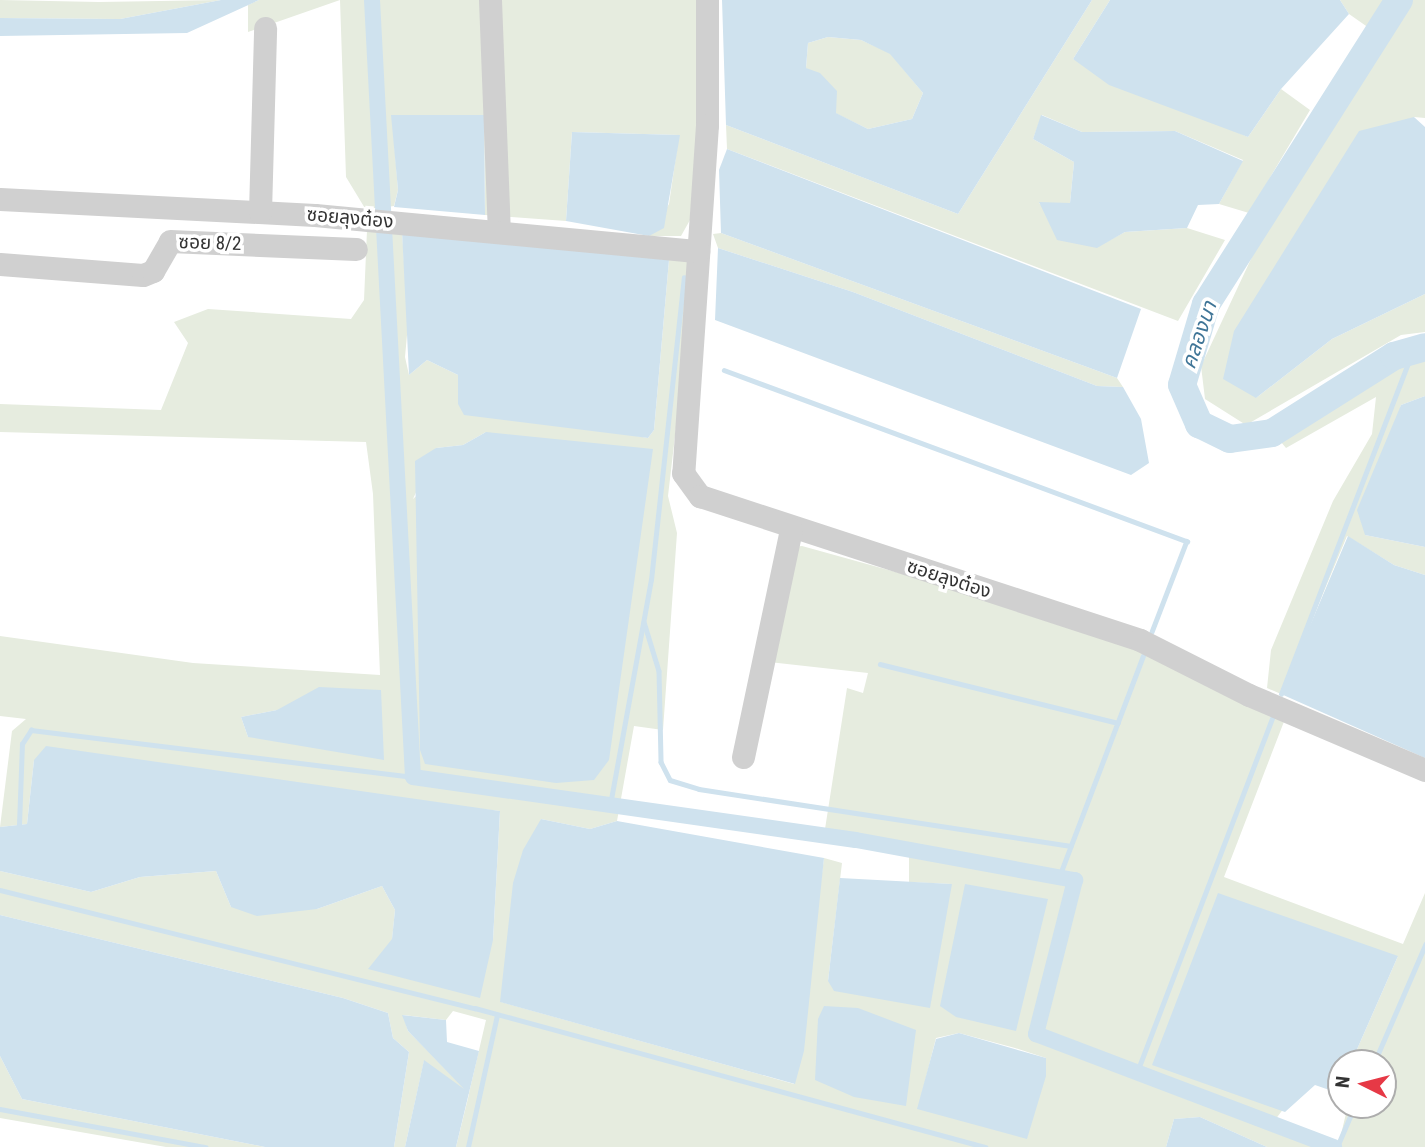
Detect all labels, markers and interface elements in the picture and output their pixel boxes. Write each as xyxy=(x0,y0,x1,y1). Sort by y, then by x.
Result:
street label: ซอยลุงต๋อง xyxy=(306,203,394,233)
street label: ซอย 8/2 xyxy=(178,231,242,255)
water label: คลองนา xyxy=(1176,298,1222,372)
street label: ซอยลุงต๋อง xyxy=(904,555,994,603)
north arrow xyxy=(1327,1049,1397,1119)
text: N xyxy=(1331,1075,1355,1089)

